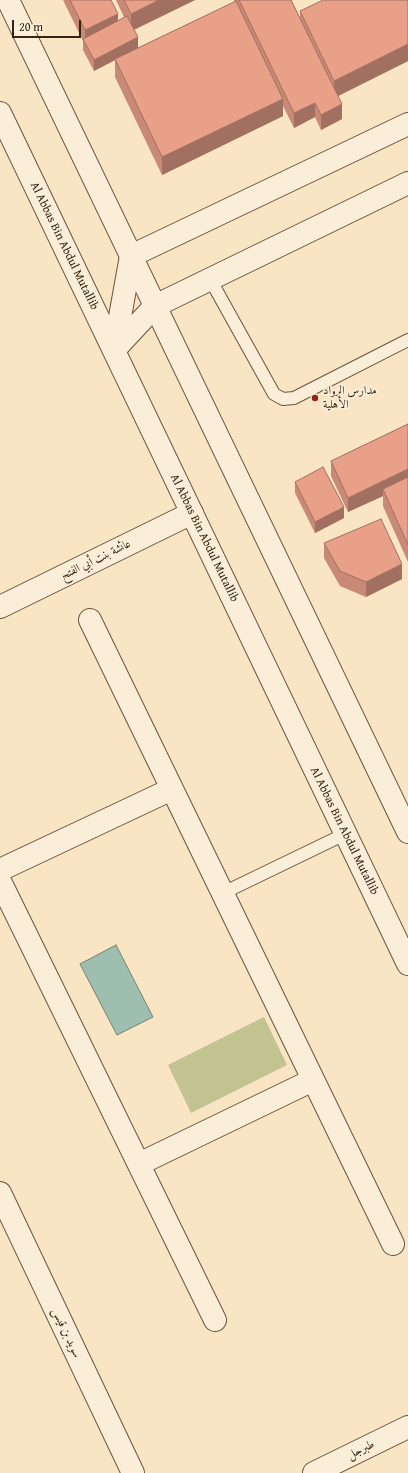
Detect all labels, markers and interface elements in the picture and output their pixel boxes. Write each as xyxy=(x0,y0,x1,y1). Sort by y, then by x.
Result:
scale bar xyxy=(14,12,83,38)
text: 20 m xyxy=(19,18,43,35)
street label: Al Abbas Bin Abdul Mutallib xyxy=(27,180,101,312)
place label: مدارس الرواد الأهلية xyxy=(323,384,377,412)
marker: مدارس الرواد الأهلية xyxy=(310,393,320,403)
street label: Al Abbas Bin Abdul Mutallib xyxy=(167,472,241,604)
street label: عائشة بنت أبي الفتح xyxy=(59,537,133,583)
street label: Al Abbas Bin Abdul Mutallib xyxy=(307,765,381,897)
street label: سويد بن قيس xyxy=(48,1306,84,1360)
street label: طبرجل xyxy=(345,1437,377,1463)

